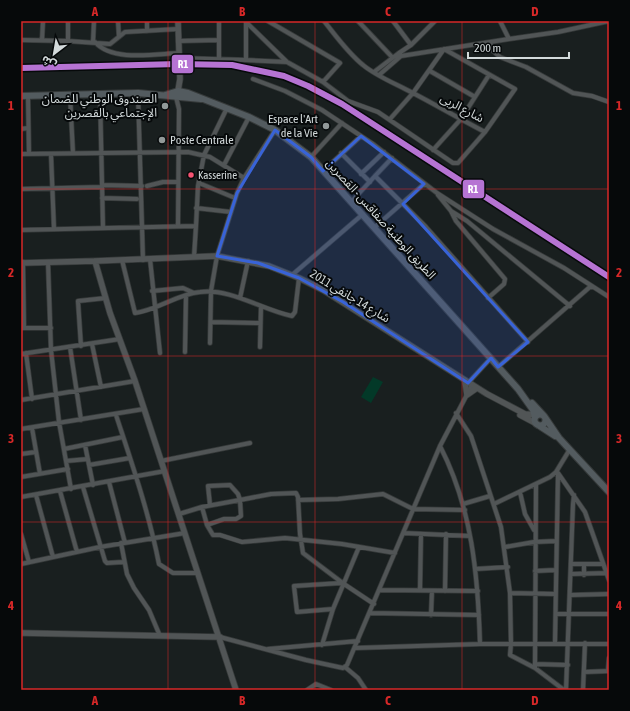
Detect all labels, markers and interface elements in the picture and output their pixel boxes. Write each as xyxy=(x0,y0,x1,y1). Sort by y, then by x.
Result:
text: A xyxy=(91,4,99,19)
text: B xyxy=(239,4,246,19)
text: C xyxy=(385,4,391,19)
text: D xyxy=(531,4,539,19)
north arrow xyxy=(34,34,74,74)
scale bar xyxy=(468,34,569,60)
text: 200 m xyxy=(474,41,501,55)
text: ش xyxy=(39,53,59,72)
line badge: R1 xyxy=(171,54,194,74)
text: R1 xyxy=(178,58,188,70)
street label: شارع الربى xyxy=(437,91,486,127)
place label: الصندوق الوطني للضمان الإجتماعي بالقصرين xyxy=(42,92,157,123)
text: 1 xyxy=(8,98,14,113)
text: 1 xyxy=(616,98,622,113)
marker: الصندوق الوطني للضمان الإجتماعي بالقصرين xyxy=(160,101,170,111)
place label: Espace l'Art de la Vie xyxy=(268,112,319,140)
marker: Espace l'Art de la Vie xyxy=(321,121,331,131)
place label: Poste Centrale xyxy=(170,133,234,147)
marker: Poste Centrale xyxy=(157,135,167,145)
street label: الطريق الوطنية صفاقس - القصرين xyxy=(323,156,439,283)
place label: Kasserine xyxy=(198,169,237,181)
marker: Kasserine xyxy=(186,170,196,180)
line badge: R1 xyxy=(462,179,485,199)
text: R1 xyxy=(468,183,478,195)
text: 2 xyxy=(8,265,14,280)
text: 2 xyxy=(616,265,622,280)
street label: شارع 14 جانفي 2011 xyxy=(306,267,392,328)
text: 3 xyxy=(8,431,14,446)
text: 3 xyxy=(616,431,622,446)
text: 4 xyxy=(7,598,14,613)
text: 4 xyxy=(615,598,622,613)
text: A xyxy=(91,693,99,708)
text: B xyxy=(239,693,246,708)
text: C xyxy=(385,693,391,708)
text: D xyxy=(531,693,539,708)

